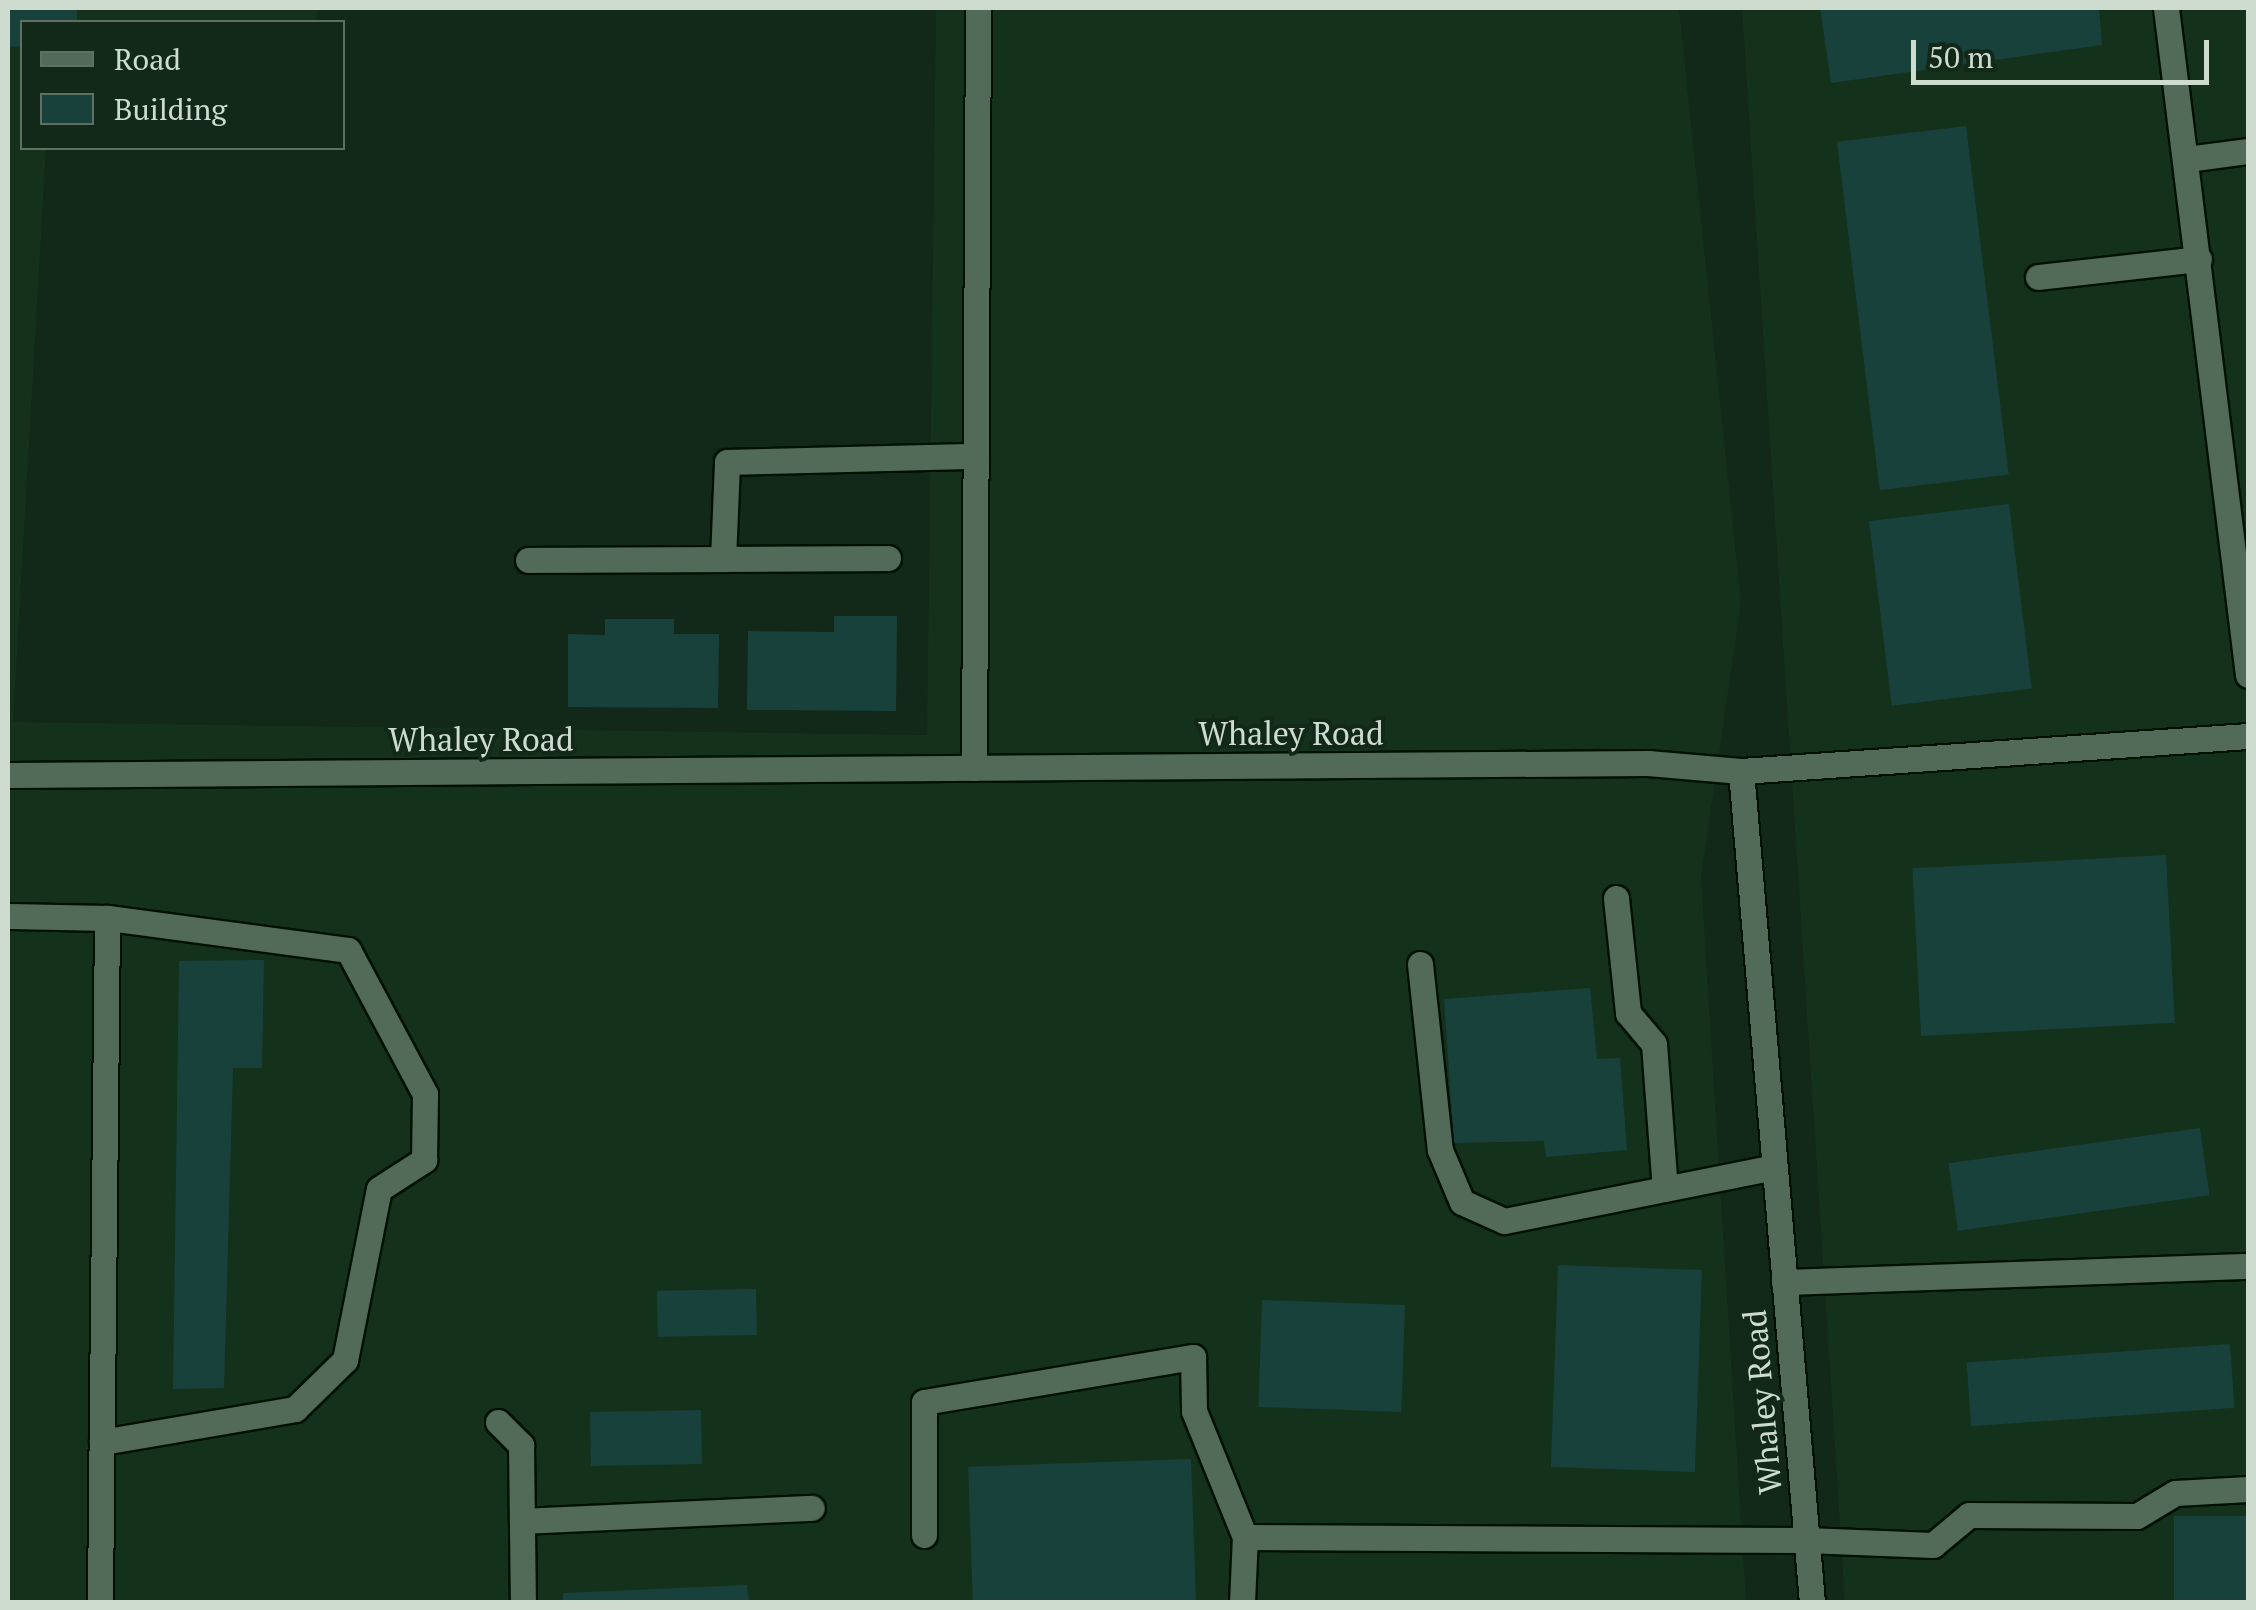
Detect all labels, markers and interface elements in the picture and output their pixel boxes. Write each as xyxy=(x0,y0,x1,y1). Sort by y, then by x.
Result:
legend xyxy=(20,20,345,150)
scale bar xyxy=(1916,20,2214,82)
text: 50 m xyxy=(1928,37,1993,77)
text: Road xyxy=(114,39,181,79)
text: Building xyxy=(114,89,227,129)
street label: Whaley Road xyxy=(1198,714,1384,752)
street label: Whaley Road xyxy=(388,720,574,758)
street label: Whaley Road xyxy=(1735,1308,1789,1496)

